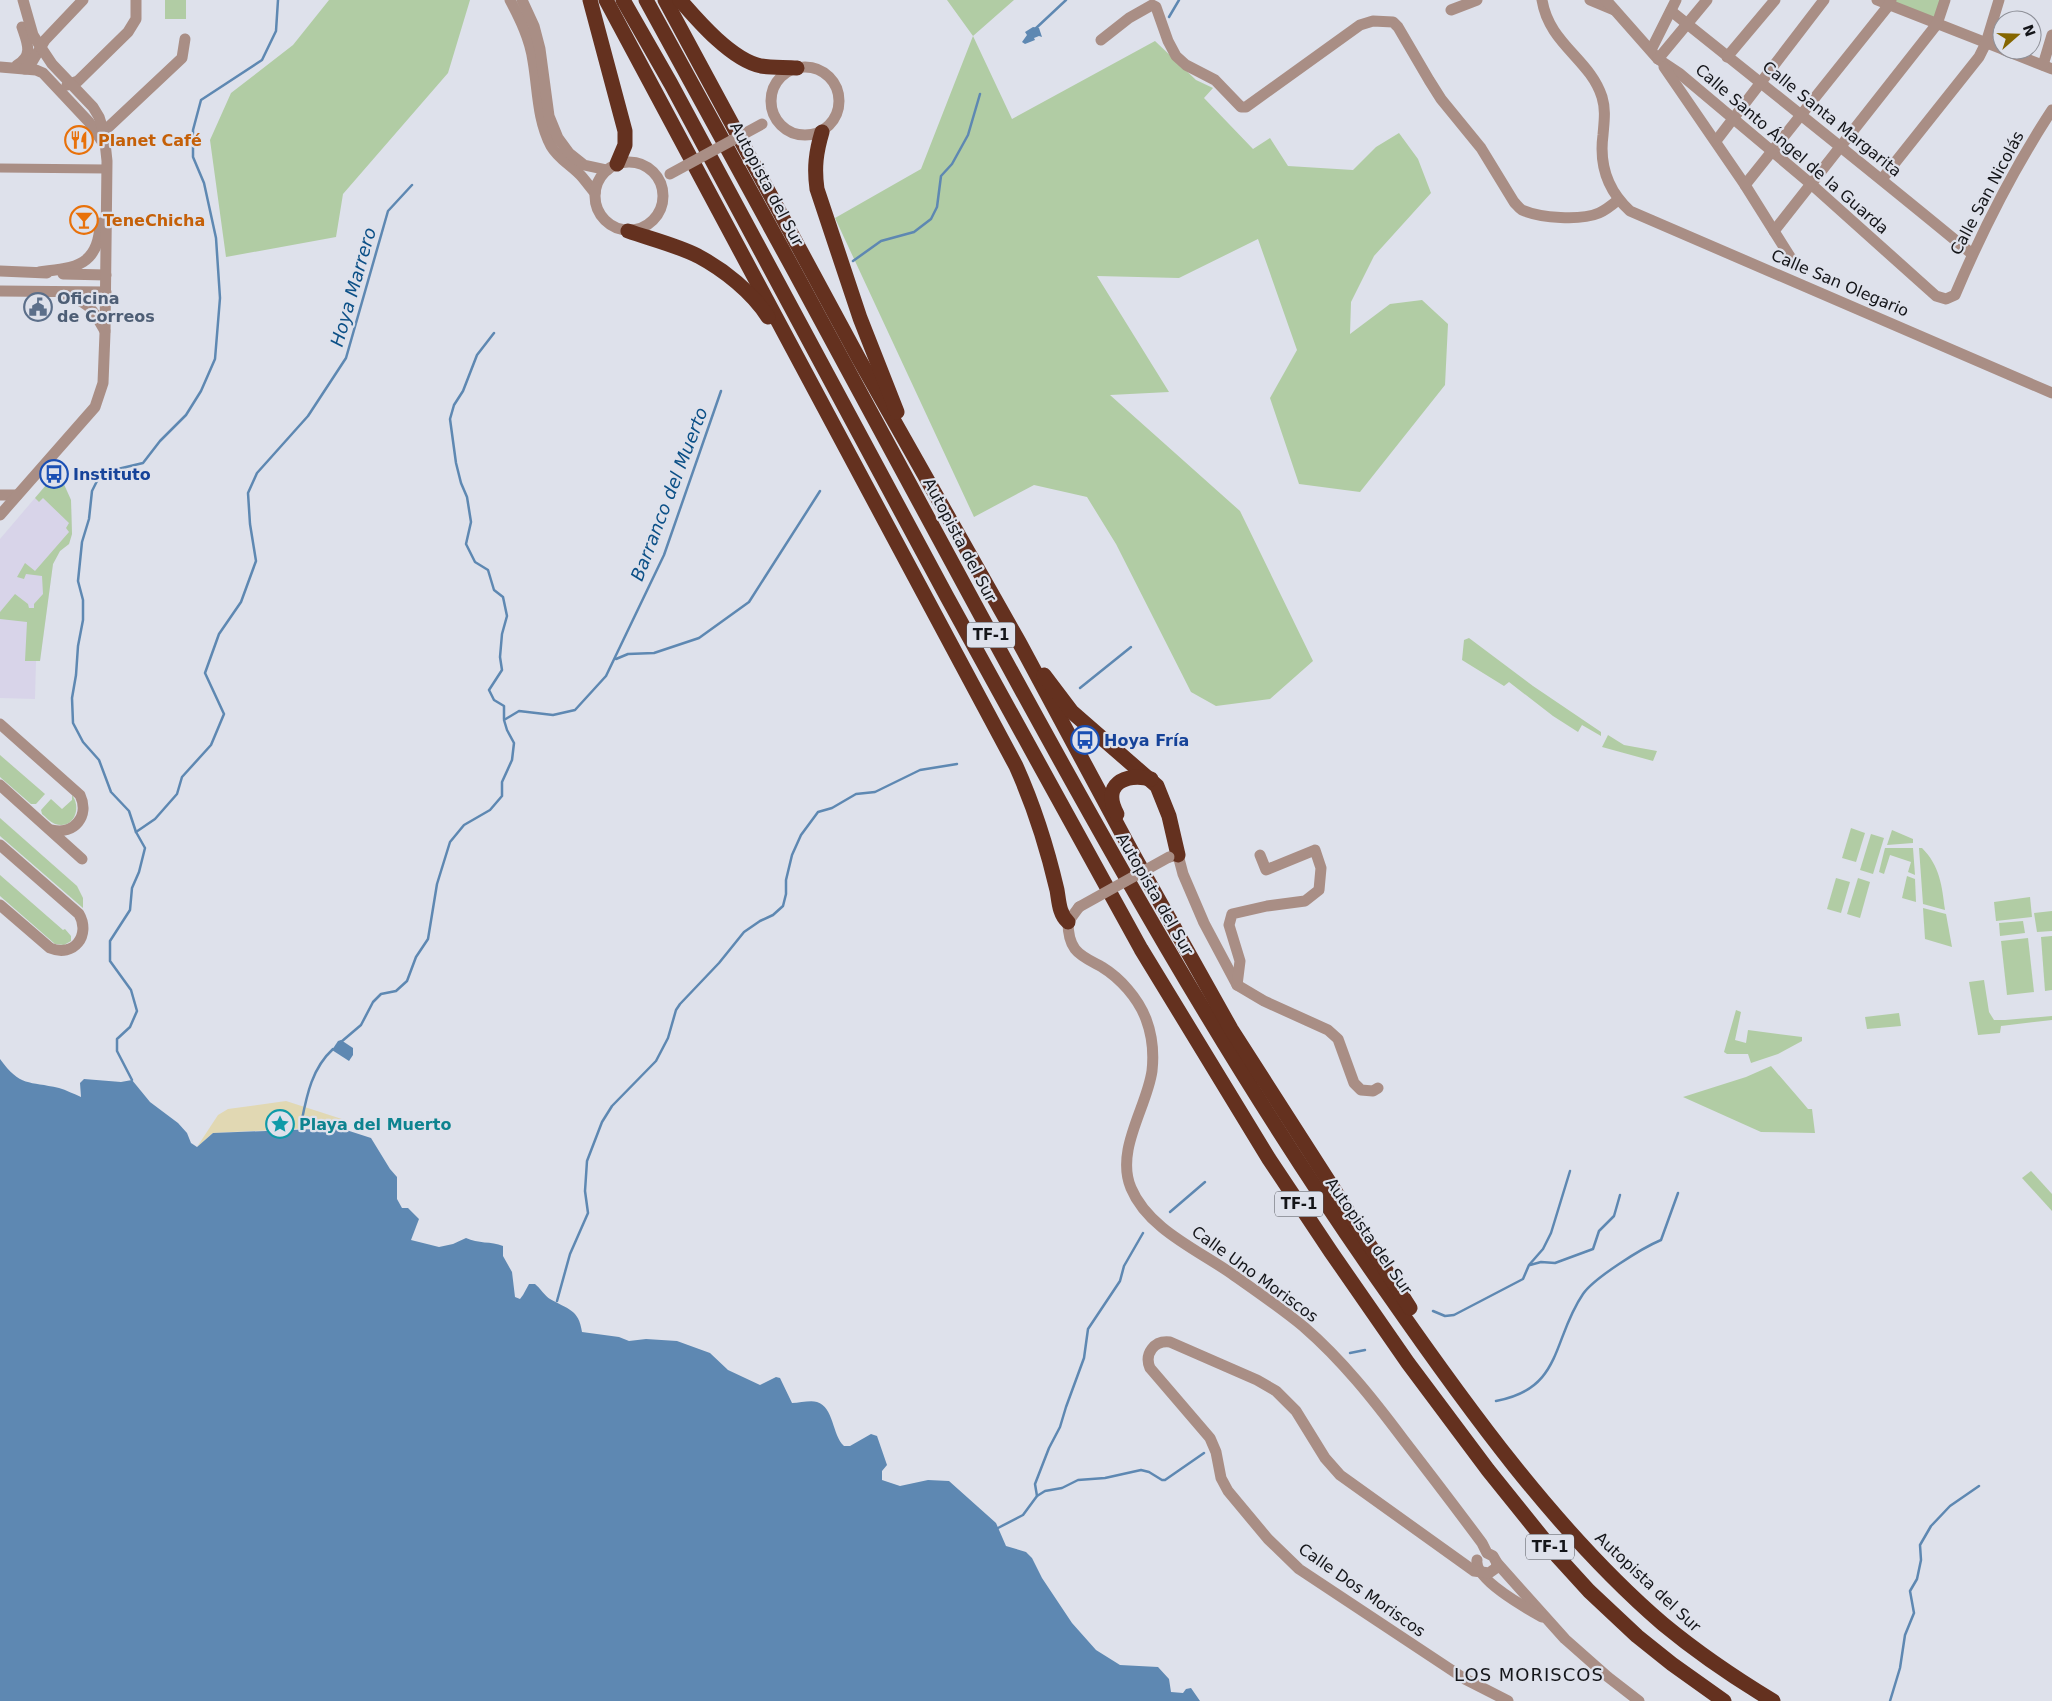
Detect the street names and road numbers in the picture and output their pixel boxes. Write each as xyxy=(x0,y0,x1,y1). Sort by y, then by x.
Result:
street label: Calle Santa Margarita xyxy=(1759,57,1905,181)
street label: Calle Santo Ángel de la Guarda xyxy=(1692,60,1892,238)
street label: Autopista del Sur xyxy=(726,119,808,250)
street label: Calle San Nicolás xyxy=(1946,128,2028,258)
street label: Calle San Olegario xyxy=(1768,245,1912,321)
street label: Autopista del Sur xyxy=(919,475,1001,606)
road number: TF-1 xyxy=(967,622,1015,648)
street label: Autopista del Sur xyxy=(1112,830,1198,959)
street label: Autopista del Sur xyxy=(1322,1174,1417,1298)
road number: TF-1 xyxy=(1275,1192,1323,1216)
street label: Calle Uno Moriscos xyxy=(1188,1222,1322,1326)
street label: Autopista del Sur xyxy=(1591,1528,1705,1636)
road number: TF-1 xyxy=(1526,1534,1574,1560)
street label: Calle Dos Moriscos xyxy=(1295,1539,1429,1641)

